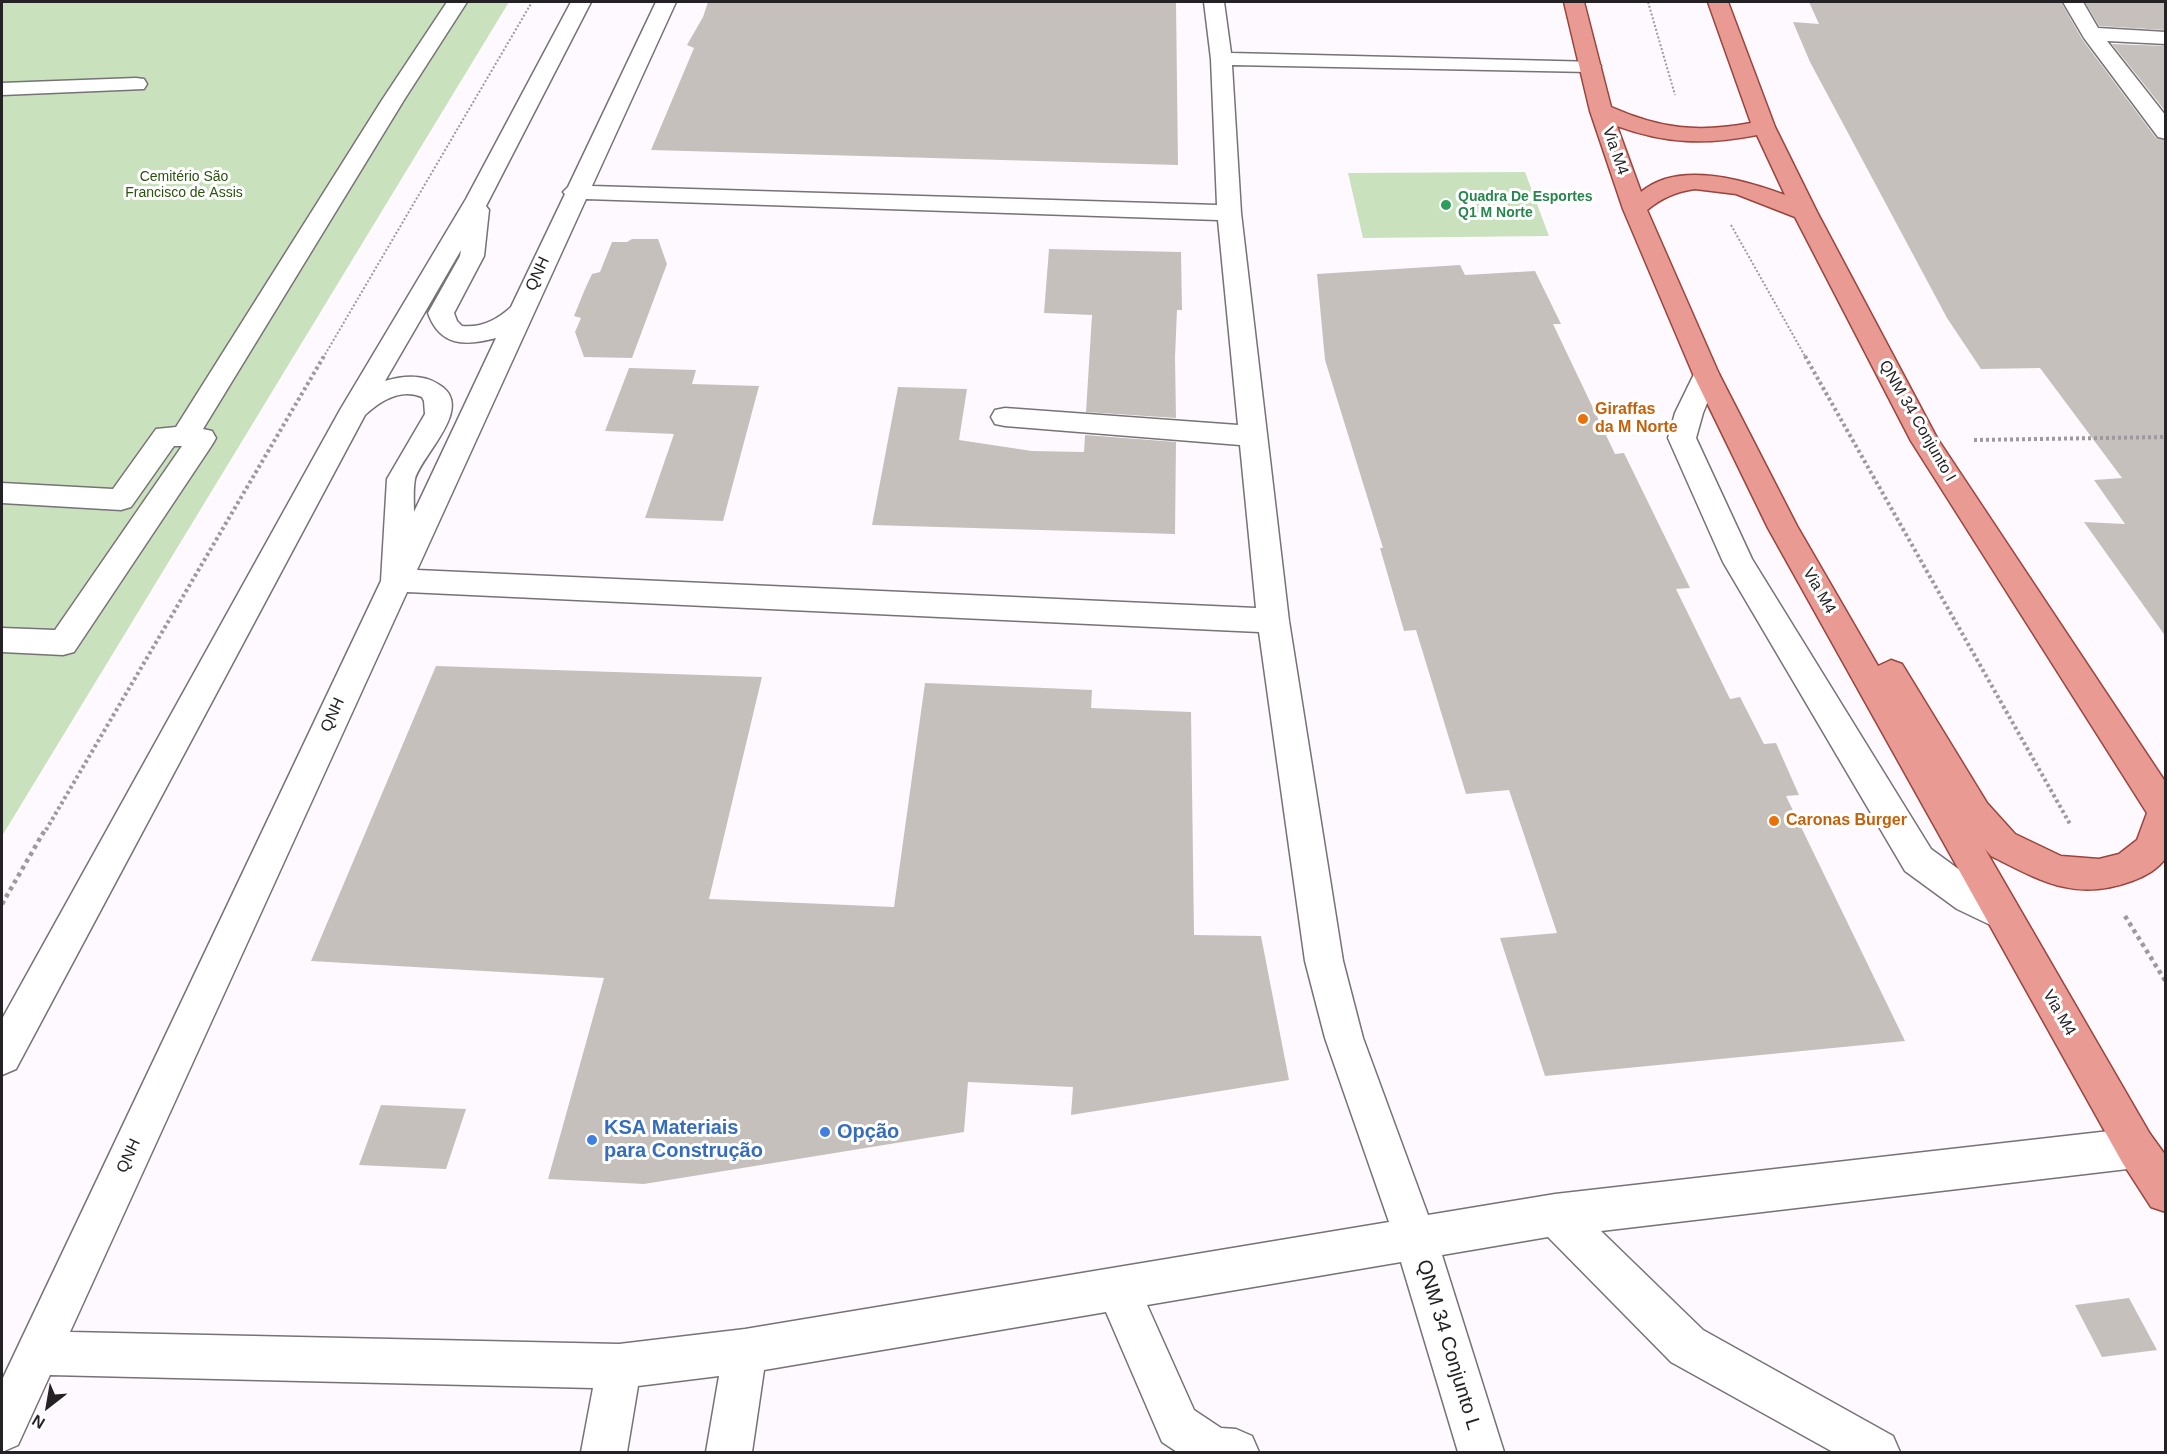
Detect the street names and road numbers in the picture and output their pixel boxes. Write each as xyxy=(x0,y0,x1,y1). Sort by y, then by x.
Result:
street label: Via M4 xyxy=(1598,124,1632,178)
street label: QNH xyxy=(522,254,554,294)
street label: QNM 34 Conjunto I xyxy=(1874,357,1960,485)
street label: Via M4 xyxy=(1798,565,1840,617)
street label: QNH xyxy=(317,695,349,735)
street label: Via M4 xyxy=(2038,987,2080,1039)
street label: QNH xyxy=(113,1136,145,1176)
street label: QNM 34 Conjunto L xyxy=(1411,1257,1485,1433)

